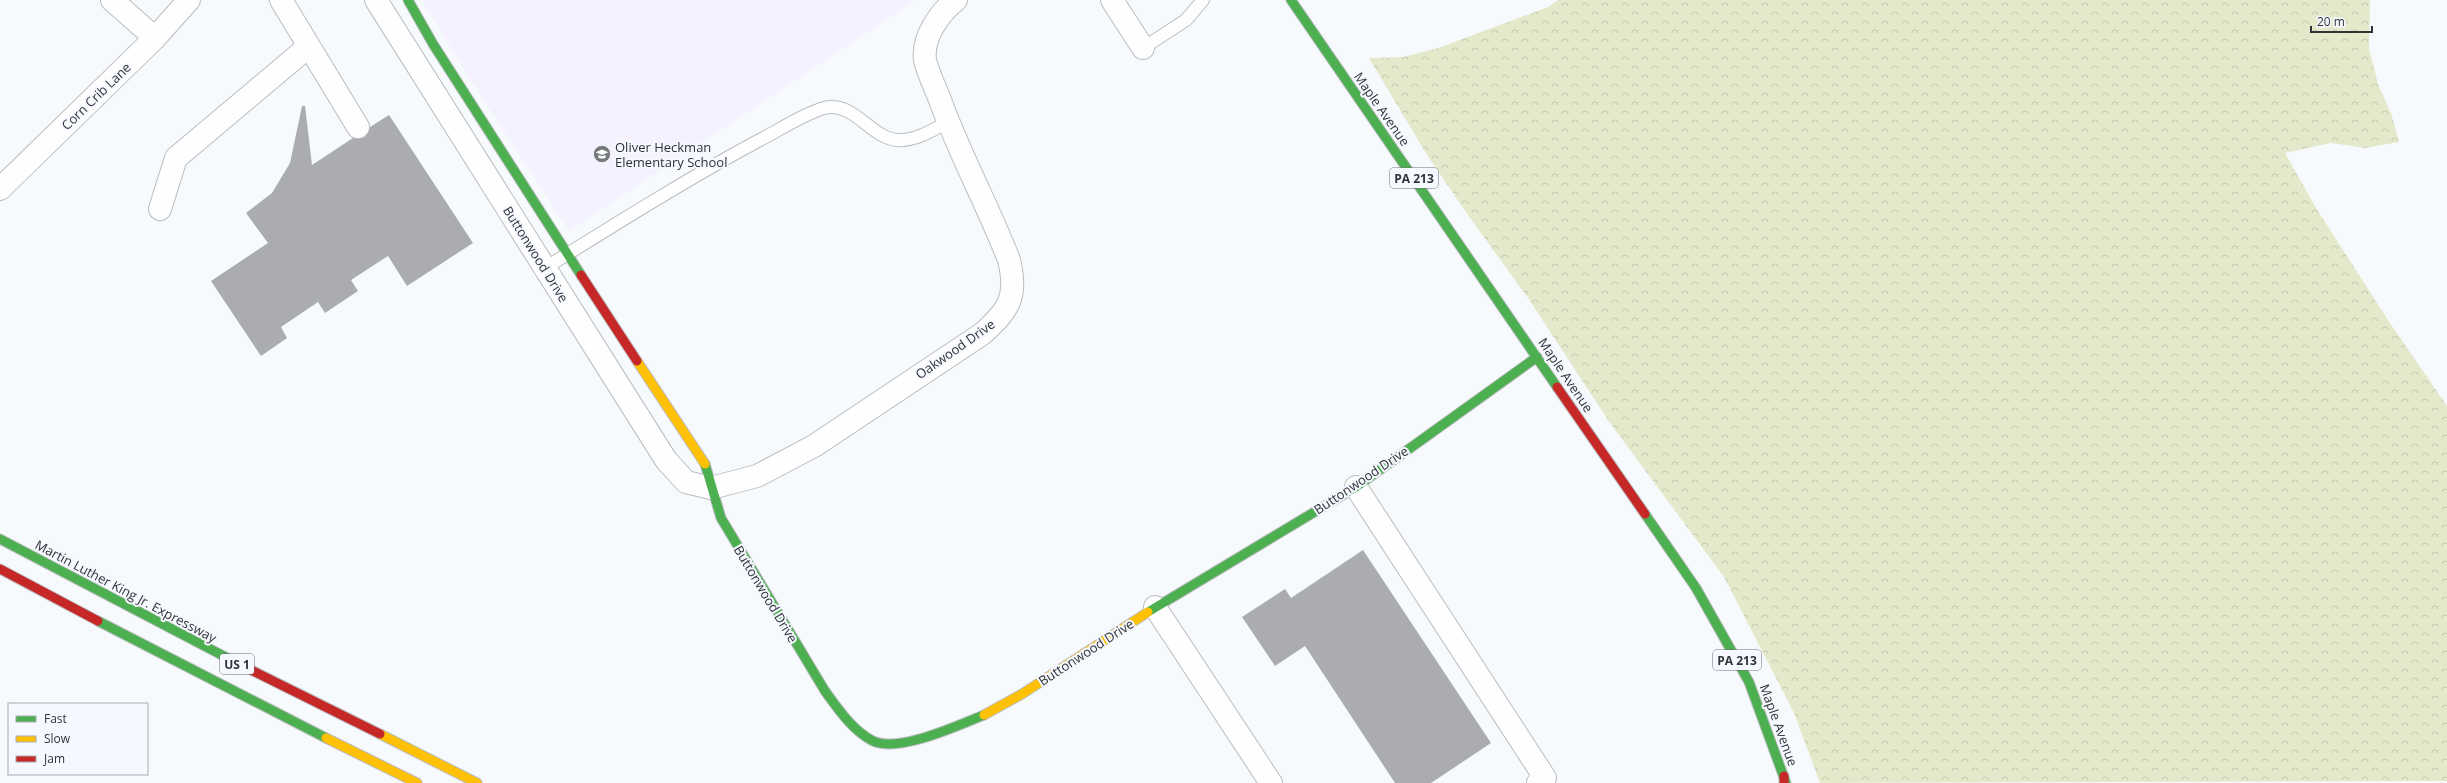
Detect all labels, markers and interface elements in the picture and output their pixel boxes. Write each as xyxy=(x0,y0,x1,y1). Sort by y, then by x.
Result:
scale bar xyxy=(2311,8,2372,34)
text: 20 m xyxy=(2317,13,2345,30)
street label: Corn Crib Lane xyxy=(57,58,135,134)
street label: Maple Avenue xyxy=(1350,69,1414,149)
place label: Oliver Heckman Elementary School xyxy=(615,138,727,171)
school or university icon: Oliver Heckman Elementary School xyxy=(592,144,612,164)
road number: PA 213 xyxy=(1390,168,1438,188)
street label: Buttonwood Drive xyxy=(499,202,573,306)
street label: Oakwood Drive xyxy=(912,315,998,383)
street label: Maple Avenue xyxy=(1534,334,1598,416)
street label: Buttonwood Drive xyxy=(1310,442,1412,518)
street label: Martin Luther King Jr. Expressway xyxy=(32,535,220,647)
street label: Buttonwood Drive xyxy=(730,542,802,646)
street label: Buttonwood Drive xyxy=(1035,614,1137,690)
road number: PA 213 xyxy=(1713,650,1761,670)
road number: US 1 xyxy=(220,654,254,674)
street label: Maple Avenue xyxy=(1756,681,1802,769)
legend xyxy=(8,703,148,775)
text: Fast xyxy=(44,710,67,727)
text: Slow xyxy=(44,730,71,747)
text: Jam xyxy=(43,750,65,767)

